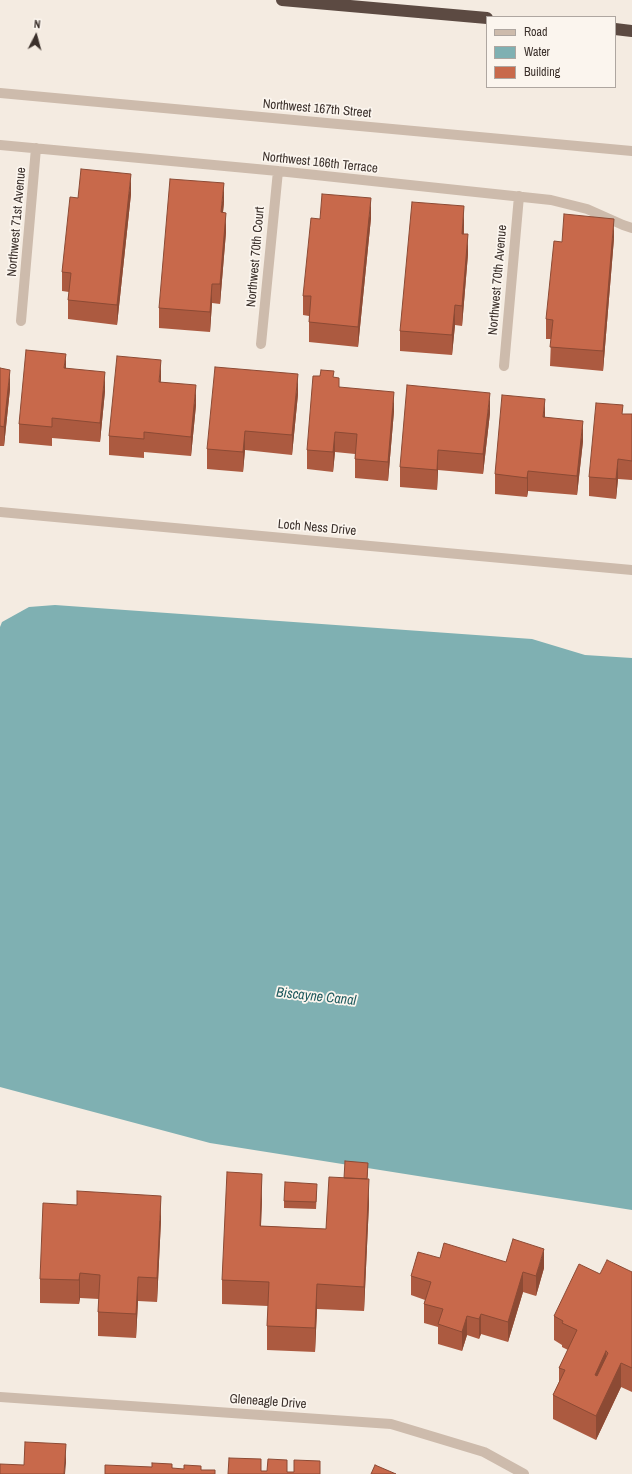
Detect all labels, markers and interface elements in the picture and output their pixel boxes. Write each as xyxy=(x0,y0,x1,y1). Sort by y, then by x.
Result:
north arrow xyxy=(16,16,56,56)
legend xyxy=(486,16,616,88)
text: N xyxy=(33,17,41,31)
text: Road xyxy=(524,24,548,40)
text: Water xyxy=(524,44,550,60)
text: Building xyxy=(524,64,560,80)
street label: Northwest 167th Street xyxy=(262,96,372,122)
street label: Northwest 166th Terrace xyxy=(261,149,379,177)
street label: Northwest 71st Avenue xyxy=(4,167,30,277)
street label: Northwest 70th Court xyxy=(244,206,268,308)
street label: Northwest 70th Avenue xyxy=(485,224,511,336)
street label: Loch Ness Drive xyxy=(277,517,357,539)
water label: Biscayne Canal xyxy=(275,984,357,1010)
street label: Gleneagle Drive xyxy=(229,1392,307,1412)

